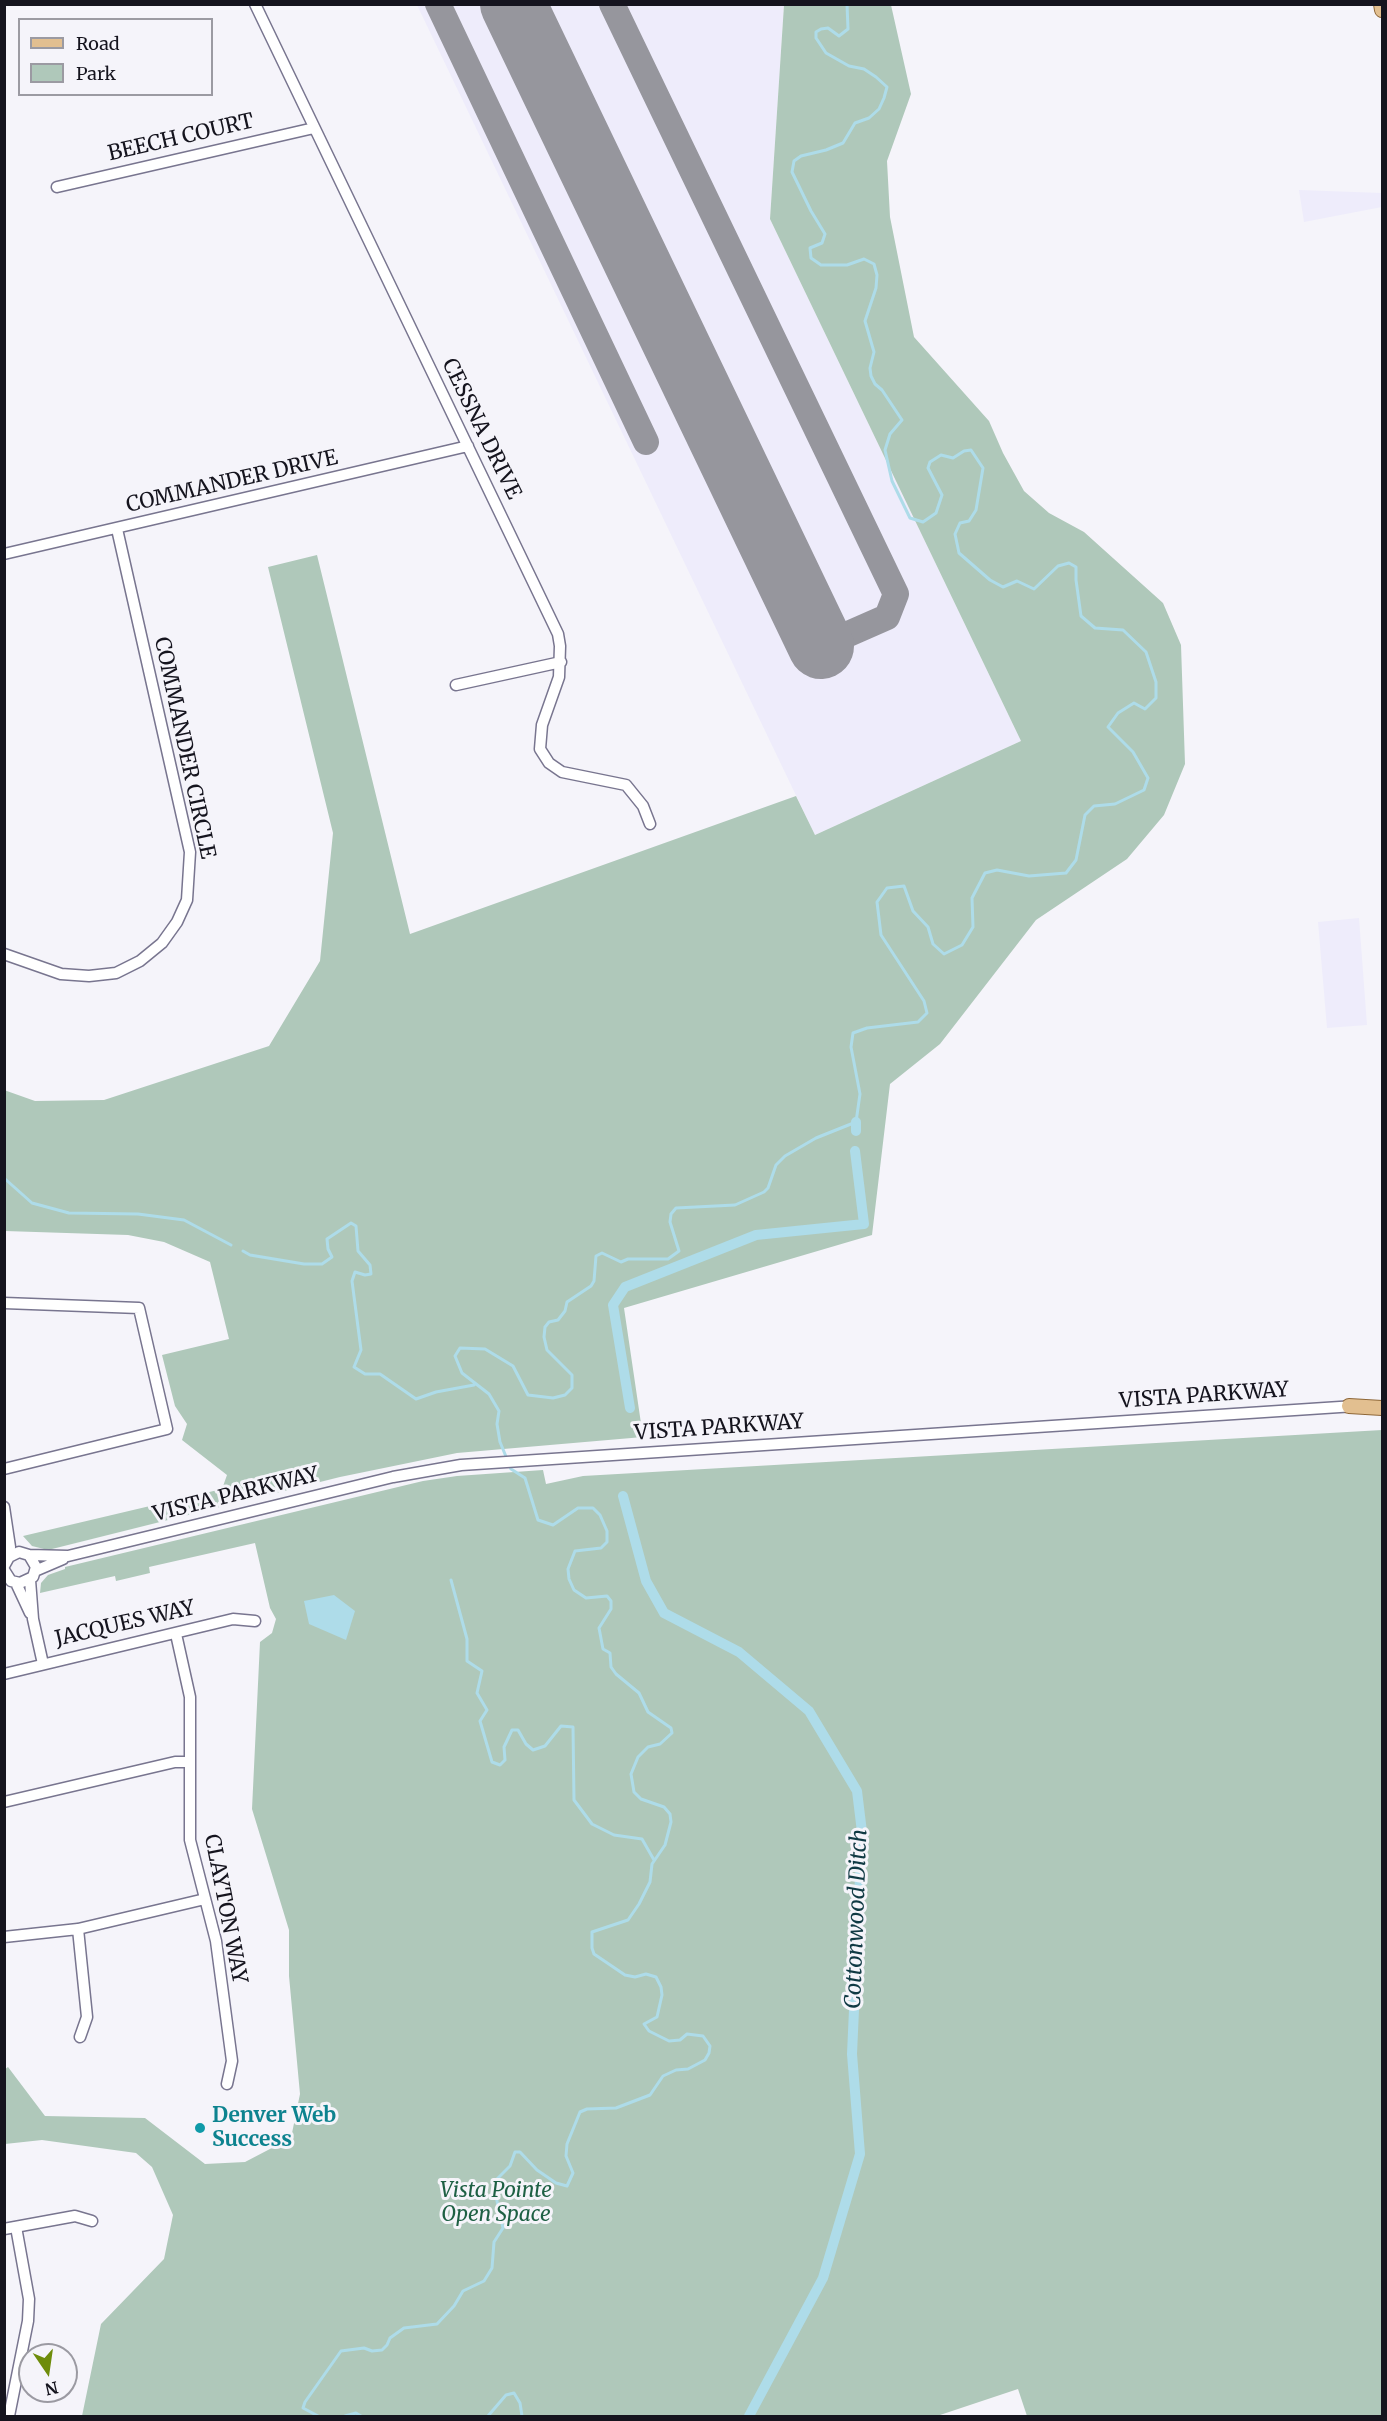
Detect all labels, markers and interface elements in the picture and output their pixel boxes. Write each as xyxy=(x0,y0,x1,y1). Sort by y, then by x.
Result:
legend xyxy=(18,18,213,96)
text: Road xyxy=(76,32,120,55)
text: Park xyxy=(76,62,116,85)
street label: BEECH COURT xyxy=(106,109,256,167)
street label: CESSNA DRIVE xyxy=(436,355,526,503)
street label: COMMANDER DRIVE xyxy=(124,445,340,519)
street label: COMMANDER CIRCLE xyxy=(148,635,220,861)
street label: VISTA PARKWAY xyxy=(1118,1378,1290,1414)
street label: VISTA PARKWAY xyxy=(633,1410,805,1446)
street label: VISTA PARKWAY xyxy=(151,1462,321,1528)
street label: JACQUES WAY xyxy=(53,1596,197,1652)
water label: Cottonwood Ditch xyxy=(841,1829,873,2009)
street label: CLAYTON WAY xyxy=(198,1832,252,1986)
place label: Denver Web Success xyxy=(212,2103,336,2153)
marker: Denver Web Success xyxy=(193,2121,207,2135)
park label: Vista Pointe Open Space xyxy=(440,2178,552,2228)
north arrow xyxy=(18,2343,78,2403)
text: N xyxy=(43,2377,60,2400)

